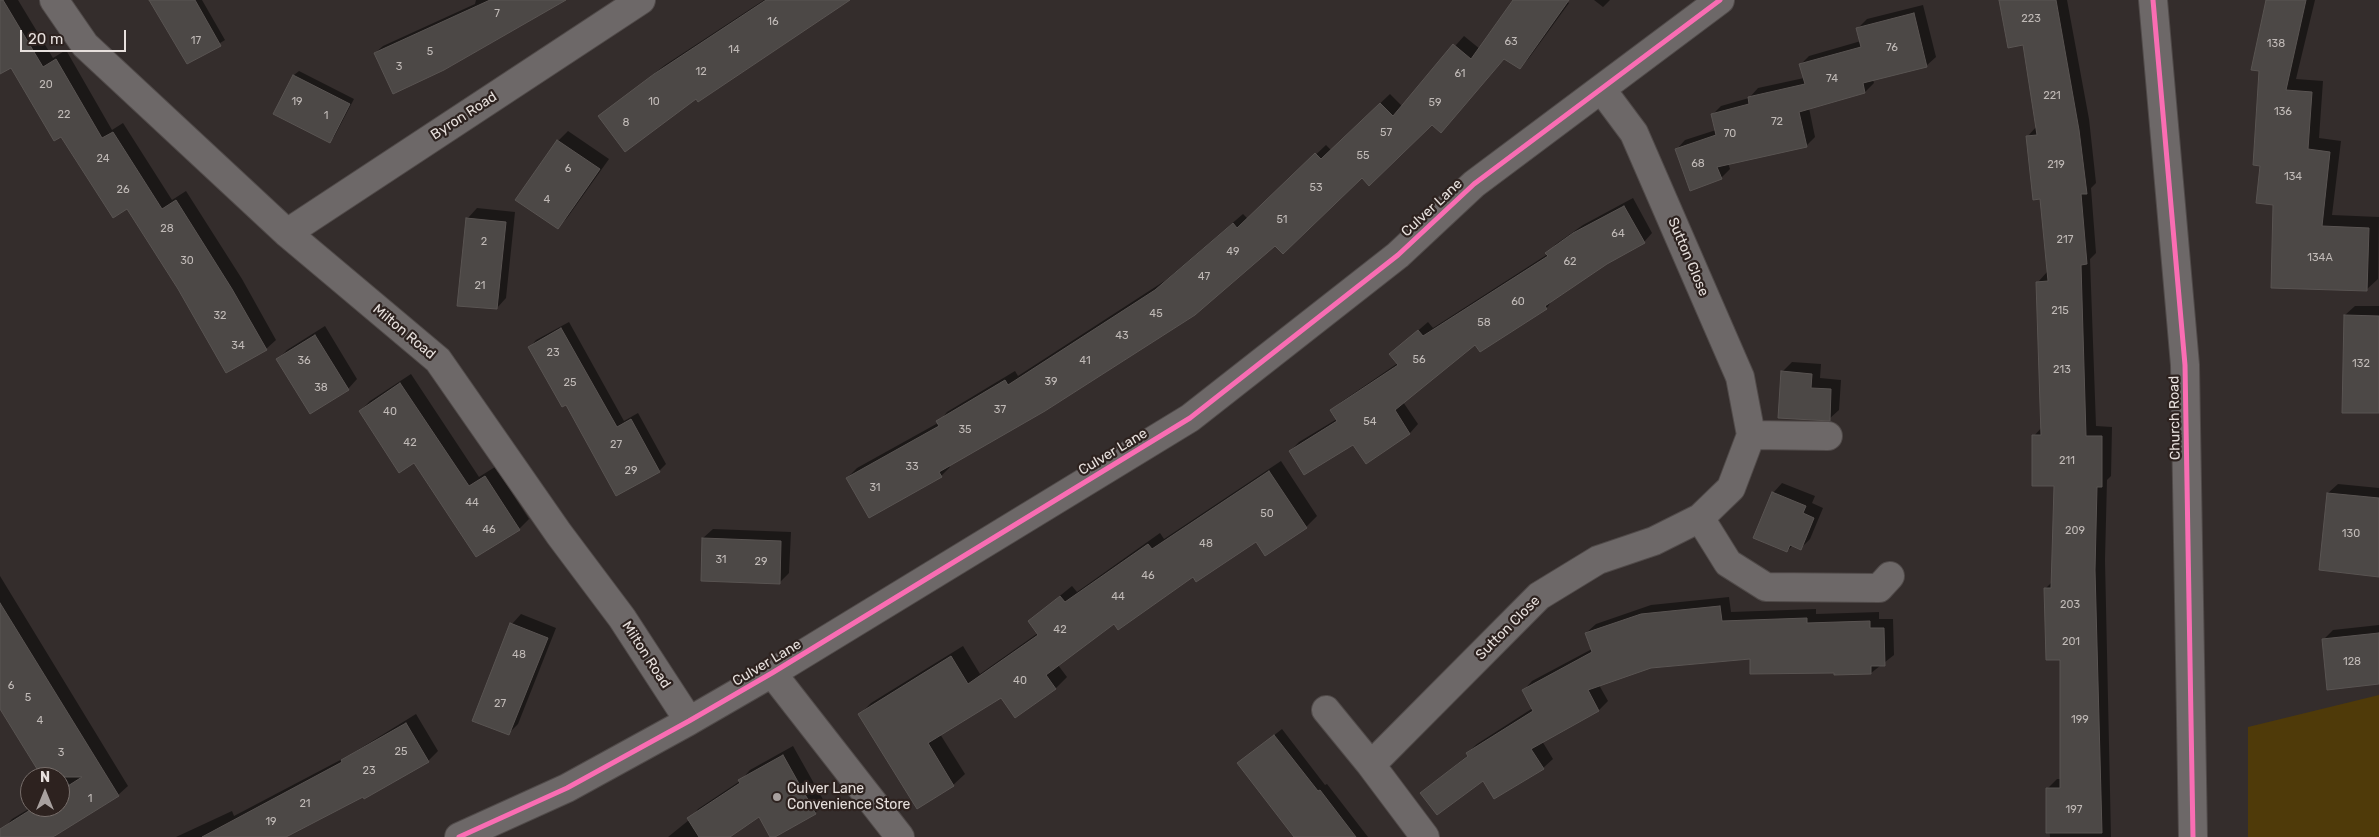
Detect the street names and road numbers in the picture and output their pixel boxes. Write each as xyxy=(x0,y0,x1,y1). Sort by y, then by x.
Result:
street label: Byron Road xyxy=(428,88,500,144)
street label: Culver Lane xyxy=(1398,176,1466,240)
street label: Sutton Close xyxy=(1664,215,1712,299)
street label: Milton Road xyxy=(369,301,439,363)
street label: Church Road xyxy=(2166,376,2184,460)
street label: Culver Lane xyxy=(1076,425,1150,479)
street label: Sutton Close xyxy=(1472,592,1544,664)
street label: Milton Road xyxy=(618,618,674,692)
street label: Culver Lane xyxy=(730,636,804,690)

